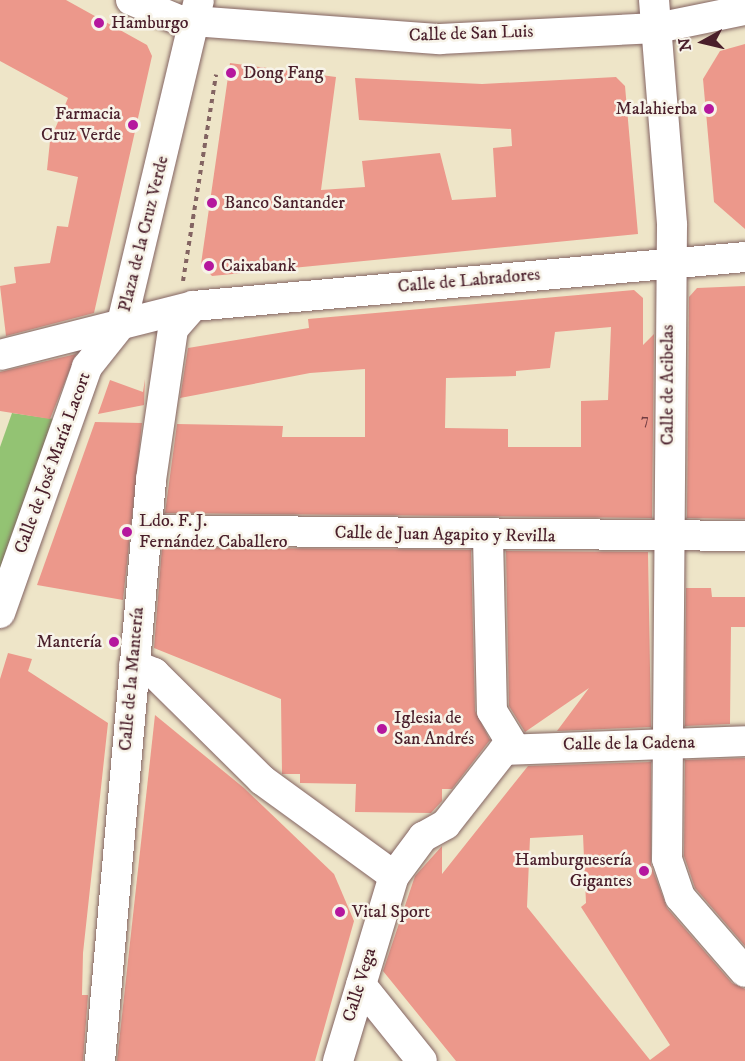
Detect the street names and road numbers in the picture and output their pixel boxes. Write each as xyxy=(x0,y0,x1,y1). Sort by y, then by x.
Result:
street label: Calle de San Luis xyxy=(408,21,534,47)
street label: Plaza de la Cruz Verde xyxy=(114,154,174,314)
street label: Calle de Labradores xyxy=(397,264,541,298)
street label: Calle de Acibelas xyxy=(657,325,679,445)
street label: Calle de José María Lacort xyxy=(10,369,96,557)
street label: Calle de Juan Agapito y Revilla xyxy=(334,522,556,548)
street label: Calle de la Mantería xyxy=(115,606,149,752)
street label: Calle de la Cadena xyxy=(563,732,695,756)
street label: Calle Vega xyxy=(339,946,381,1024)

